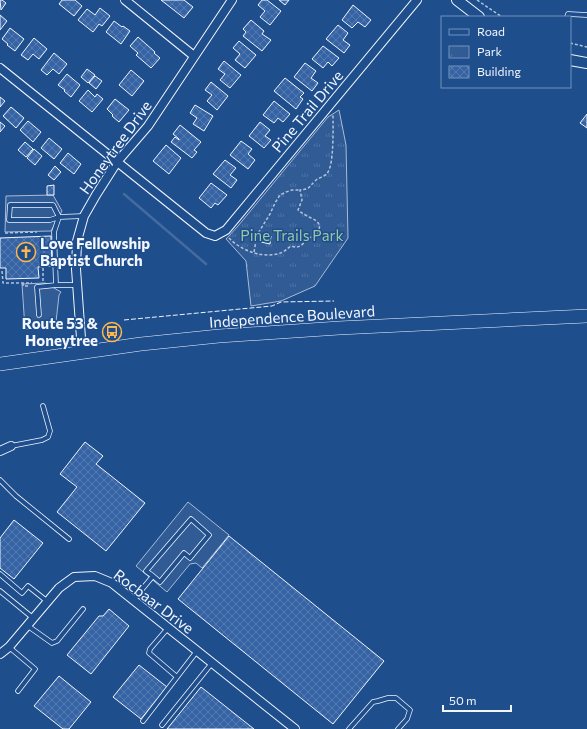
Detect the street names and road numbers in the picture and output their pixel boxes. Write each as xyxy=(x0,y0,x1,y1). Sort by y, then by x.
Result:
street label: Pine Trail Drive xyxy=(267,66,347,156)
street label: Honeytree Drive xyxy=(75,97,155,197)
street label: Independence Boulevard xyxy=(208,301,376,331)
street label: Rocbaar Drive xyxy=(110,565,198,637)

